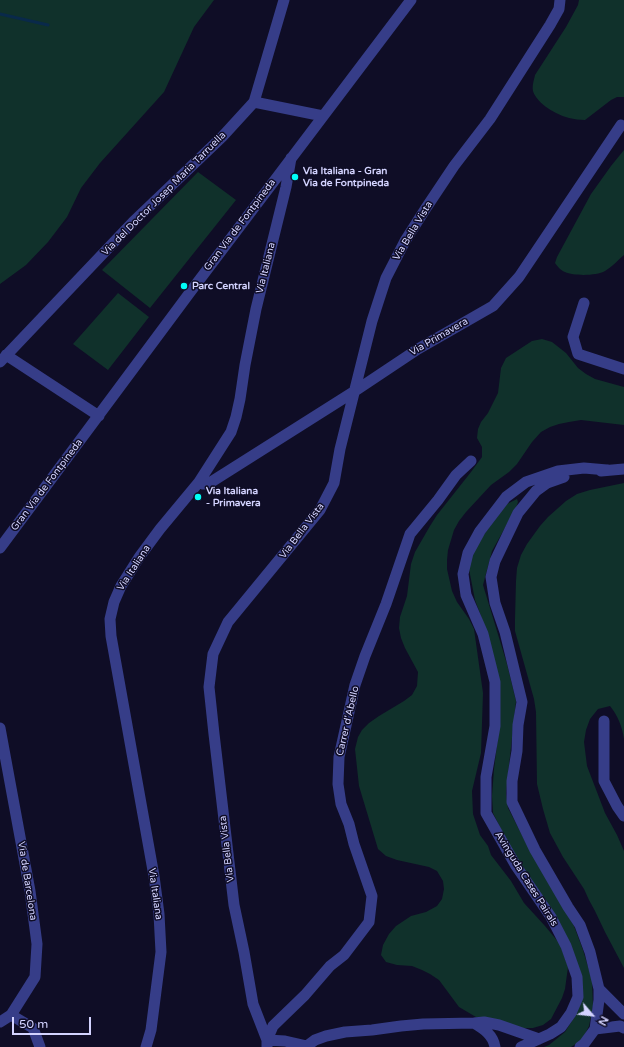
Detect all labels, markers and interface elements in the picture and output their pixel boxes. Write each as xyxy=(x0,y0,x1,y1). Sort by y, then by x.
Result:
street label: Via del Doctor Josep Maria Tarruella xyxy=(99,129,229,259)
place label: Via Italiana - Gran Via de Fontpineda xyxy=(303,165,389,188)
marker: Via Italiana - Gran Via de Fontpineda xyxy=(290,172,300,182)
street label: Gran Via de Fontpineda xyxy=(202,177,278,273)
street label: Via Bella Vista xyxy=(391,199,435,263)
street label: Via Italiana xyxy=(254,241,278,295)
place label: Parc Central xyxy=(192,280,250,292)
marker: Parc Central xyxy=(179,281,189,291)
street label: Via Primavera xyxy=(408,315,470,359)
street label: Gran Via de Fontpineda xyxy=(9,437,85,533)
place label: Via Italiana - Primavera xyxy=(206,485,261,508)
marker: Via Italiana - Primavera xyxy=(193,492,203,502)
street label: Via Bella Vista xyxy=(277,501,327,561)
street label: Via Italiana xyxy=(115,543,153,593)
street label: Carrer d'Abello xyxy=(334,685,362,757)
street label: Via Bella Vista xyxy=(217,815,237,883)
street label: Avinguda Cases Pairals xyxy=(492,829,560,929)
street label: Via de Barcelona xyxy=(15,841,39,921)
street label: Via Italiana xyxy=(145,867,165,921)
north arrow xyxy=(572,995,612,1035)
scale bar xyxy=(14,1009,93,1035)
text: N xyxy=(595,1014,611,1028)
text: 50 m xyxy=(19,1017,48,1031)

